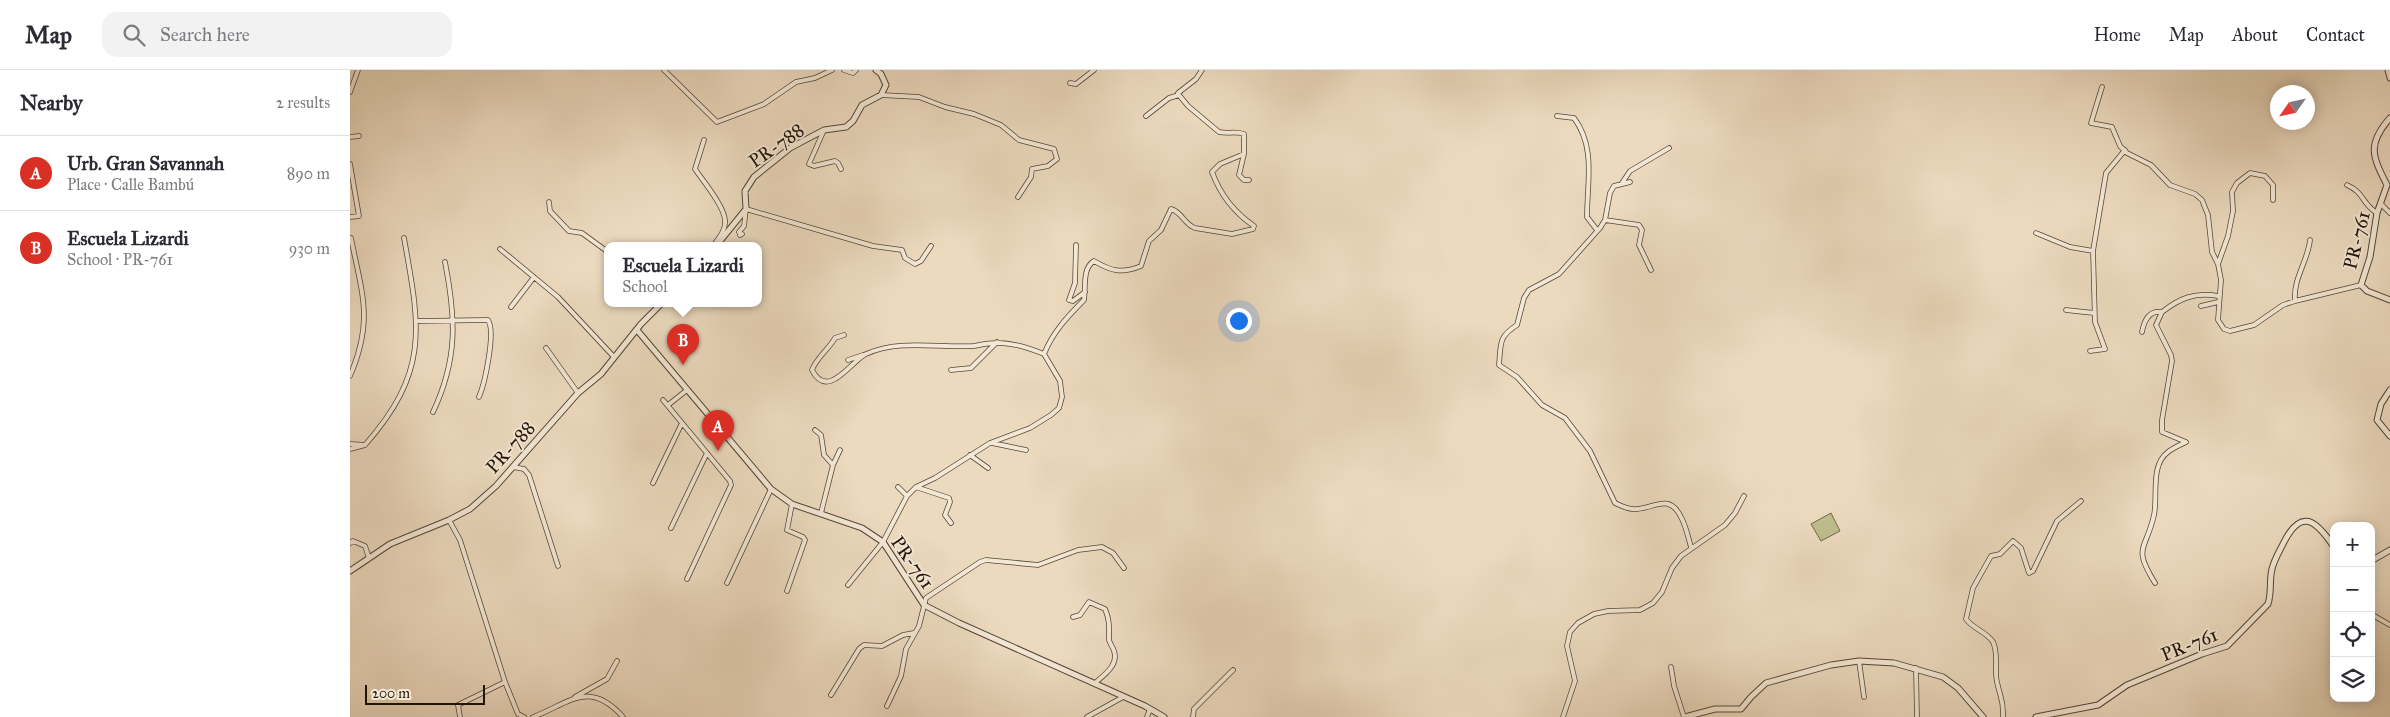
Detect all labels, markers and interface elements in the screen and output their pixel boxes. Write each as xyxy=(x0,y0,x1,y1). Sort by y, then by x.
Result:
search box xyxy=(102,12,452,57)
text: Map xyxy=(25,20,72,50)
icon: search xyxy=(120,21,148,49)
text: Search here xyxy=(160,23,250,46)
text: Home xyxy=(2094,24,2141,46)
text: Map xyxy=(2169,24,2204,46)
text: About xyxy=(2232,24,2278,46)
text: Contact xyxy=(2306,24,2365,46)
north arrow xyxy=(2270,85,2315,130)
text: Nearby xyxy=(20,90,83,116)
text: 2 results xyxy=(276,93,330,112)
street label: PR-788 xyxy=(744,118,808,173)
text: Urb. Gran Savannah xyxy=(67,152,224,175)
text: A xyxy=(31,164,41,183)
text: 890 m xyxy=(287,164,330,183)
text: Place · Calle Bambú xyxy=(67,175,194,194)
street label: PR-761 xyxy=(2338,209,2375,272)
text: Escuela Lizardi xyxy=(67,227,189,250)
text: B xyxy=(31,239,41,258)
text: 930 m xyxy=(289,239,330,258)
popup xyxy=(604,242,762,307)
text: School · PR-761 xyxy=(67,250,173,269)
text: Escuela Lizardi xyxy=(622,254,744,277)
text: School xyxy=(622,277,668,296)
your location xyxy=(1226,308,1252,334)
pin: B xyxy=(667,324,699,365)
pin: A xyxy=(702,410,734,451)
street label: PR-788 xyxy=(481,416,540,478)
map controls xyxy=(2330,522,2375,702)
button: + xyxy=(2330,522,2375,567)
street label: PR-761 xyxy=(886,531,939,593)
button: − xyxy=(2330,567,2375,612)
button: locate xyxy=(2330,612,2375,657)
street label: PR-761 xyxy=(2157,623,2221,666)
button: layers xyxy=(2330,657,2375,702)
scale bar xyxy=(365,682,485,705)
text: 200 m xyxy=(372,685,410,702)

